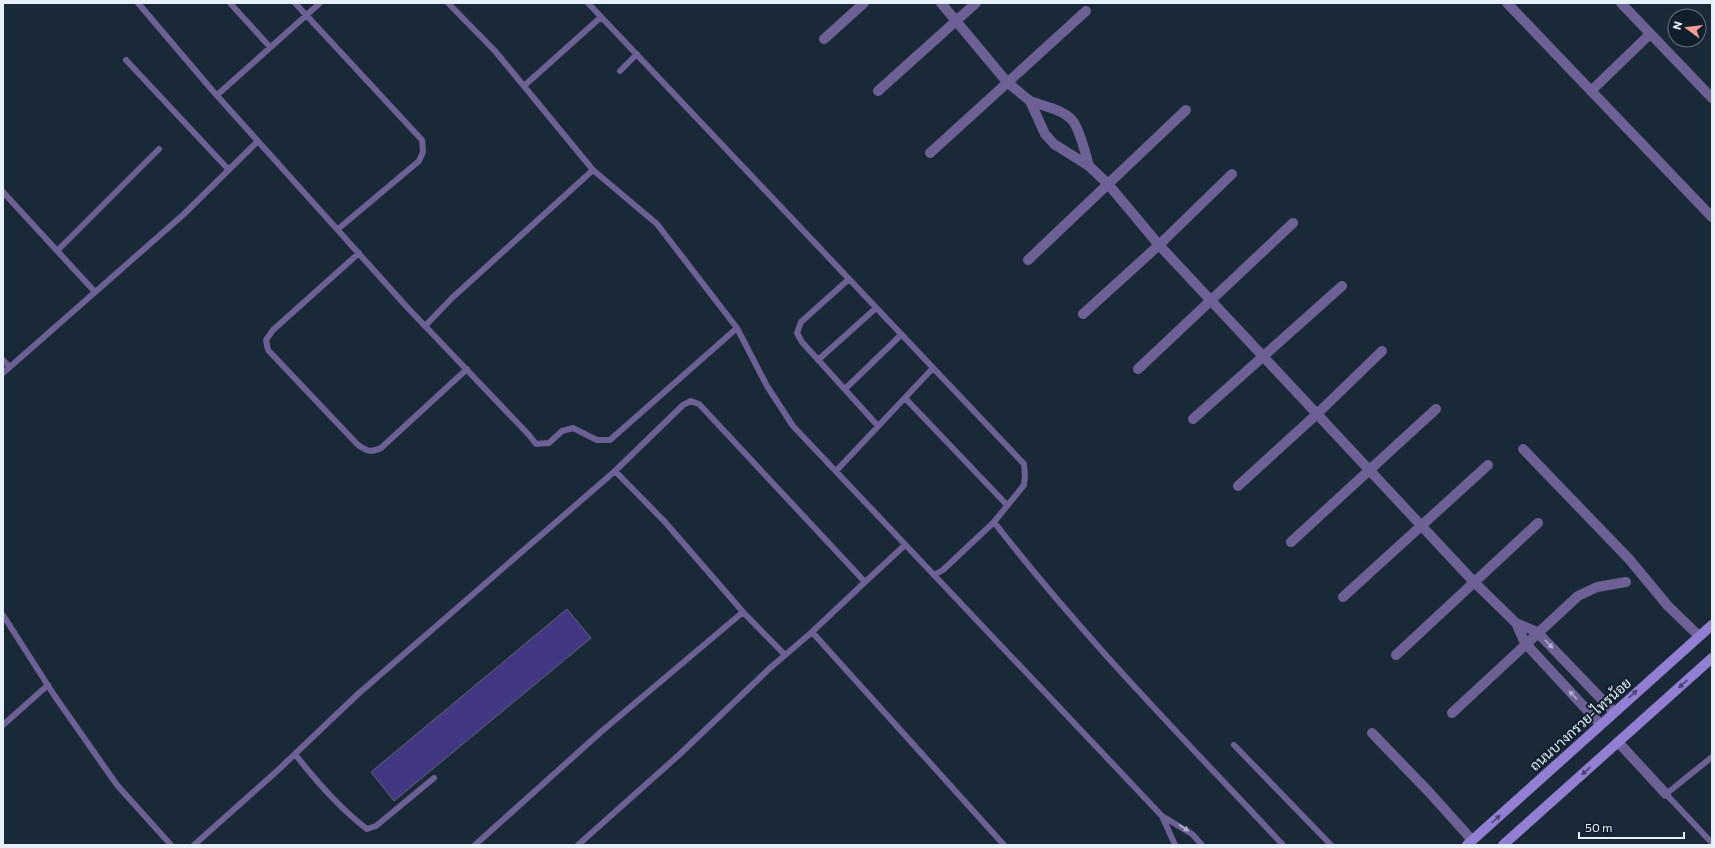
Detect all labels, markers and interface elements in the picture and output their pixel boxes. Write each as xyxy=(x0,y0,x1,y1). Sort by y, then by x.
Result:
north arrow xyxy=(1667,8,1707,48)
text: N xyxy=(1670,20,1684,31)
one-way arrow xyxy=(1544,639,1553,649)
street label: ถนนบางกรวย-ไทรน้อย xyxy=(1526,674,1634,774)
one-way arrow xyxy=(1678,679,1688,689)
one-way arrow xyxy=(1568,690,1578,700)
one-way arrow xyxy=(1629,690,1638,699)
one-way arrow xyxy=(1581,766,1591,775)
scale bar xyxy=(1579,814,1684,840)
one-way arrow xyxy=(1491,815,1500,824)
text: 50 m xyxy=(1585,820,1613,834)
one-way arrow xyxy=(1178,825,1189,832)

